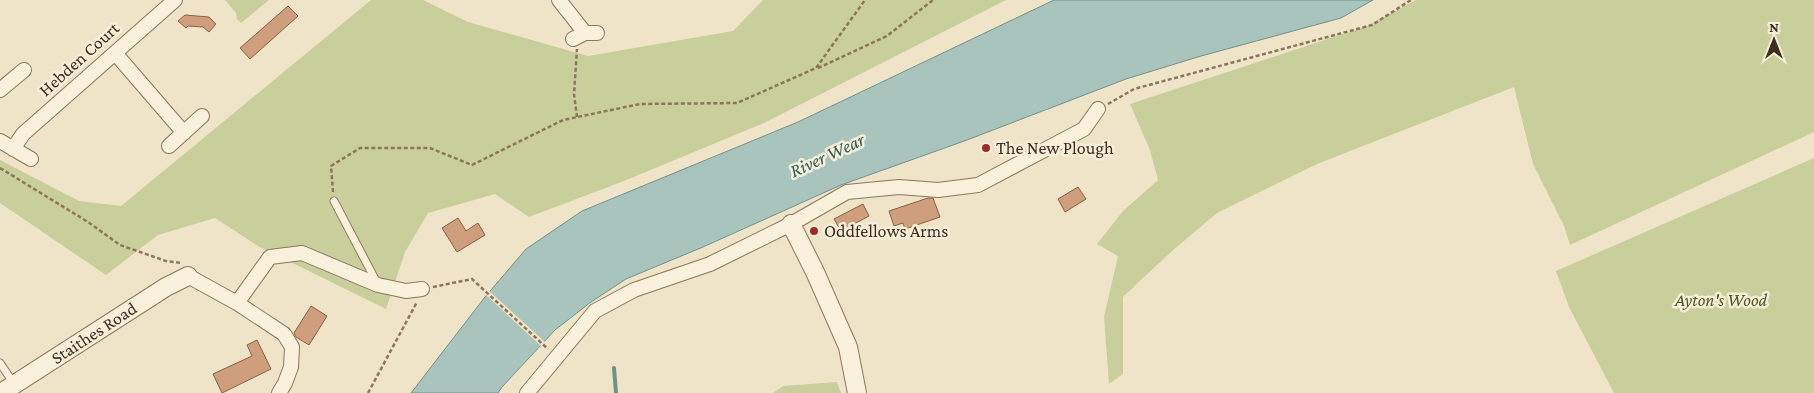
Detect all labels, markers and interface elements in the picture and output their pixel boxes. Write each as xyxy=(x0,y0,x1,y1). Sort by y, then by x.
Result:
north arrow xyxy=(1749,15,1799,65)
street label: Hebden Court xyxy=(35,17,124,100)
text: N xyxy=(1769,19,1779,35)
water label: River Wear xyxy=(786,128,869,181)
place label: The New Plough xyxy=(996,138,1114,158)
marker: The New Plough xyxy=(980,142,992,154)
place label: Oddfellows Arms xyxy=(824,221,948,241)
marker: Oddfellows Arms xyxy=(808,225,820,237)
park label: Ayton's Wood xyxy=(1674,290,1768,310)
street label: Staithes Road xyxy=(48,298,141,368)

